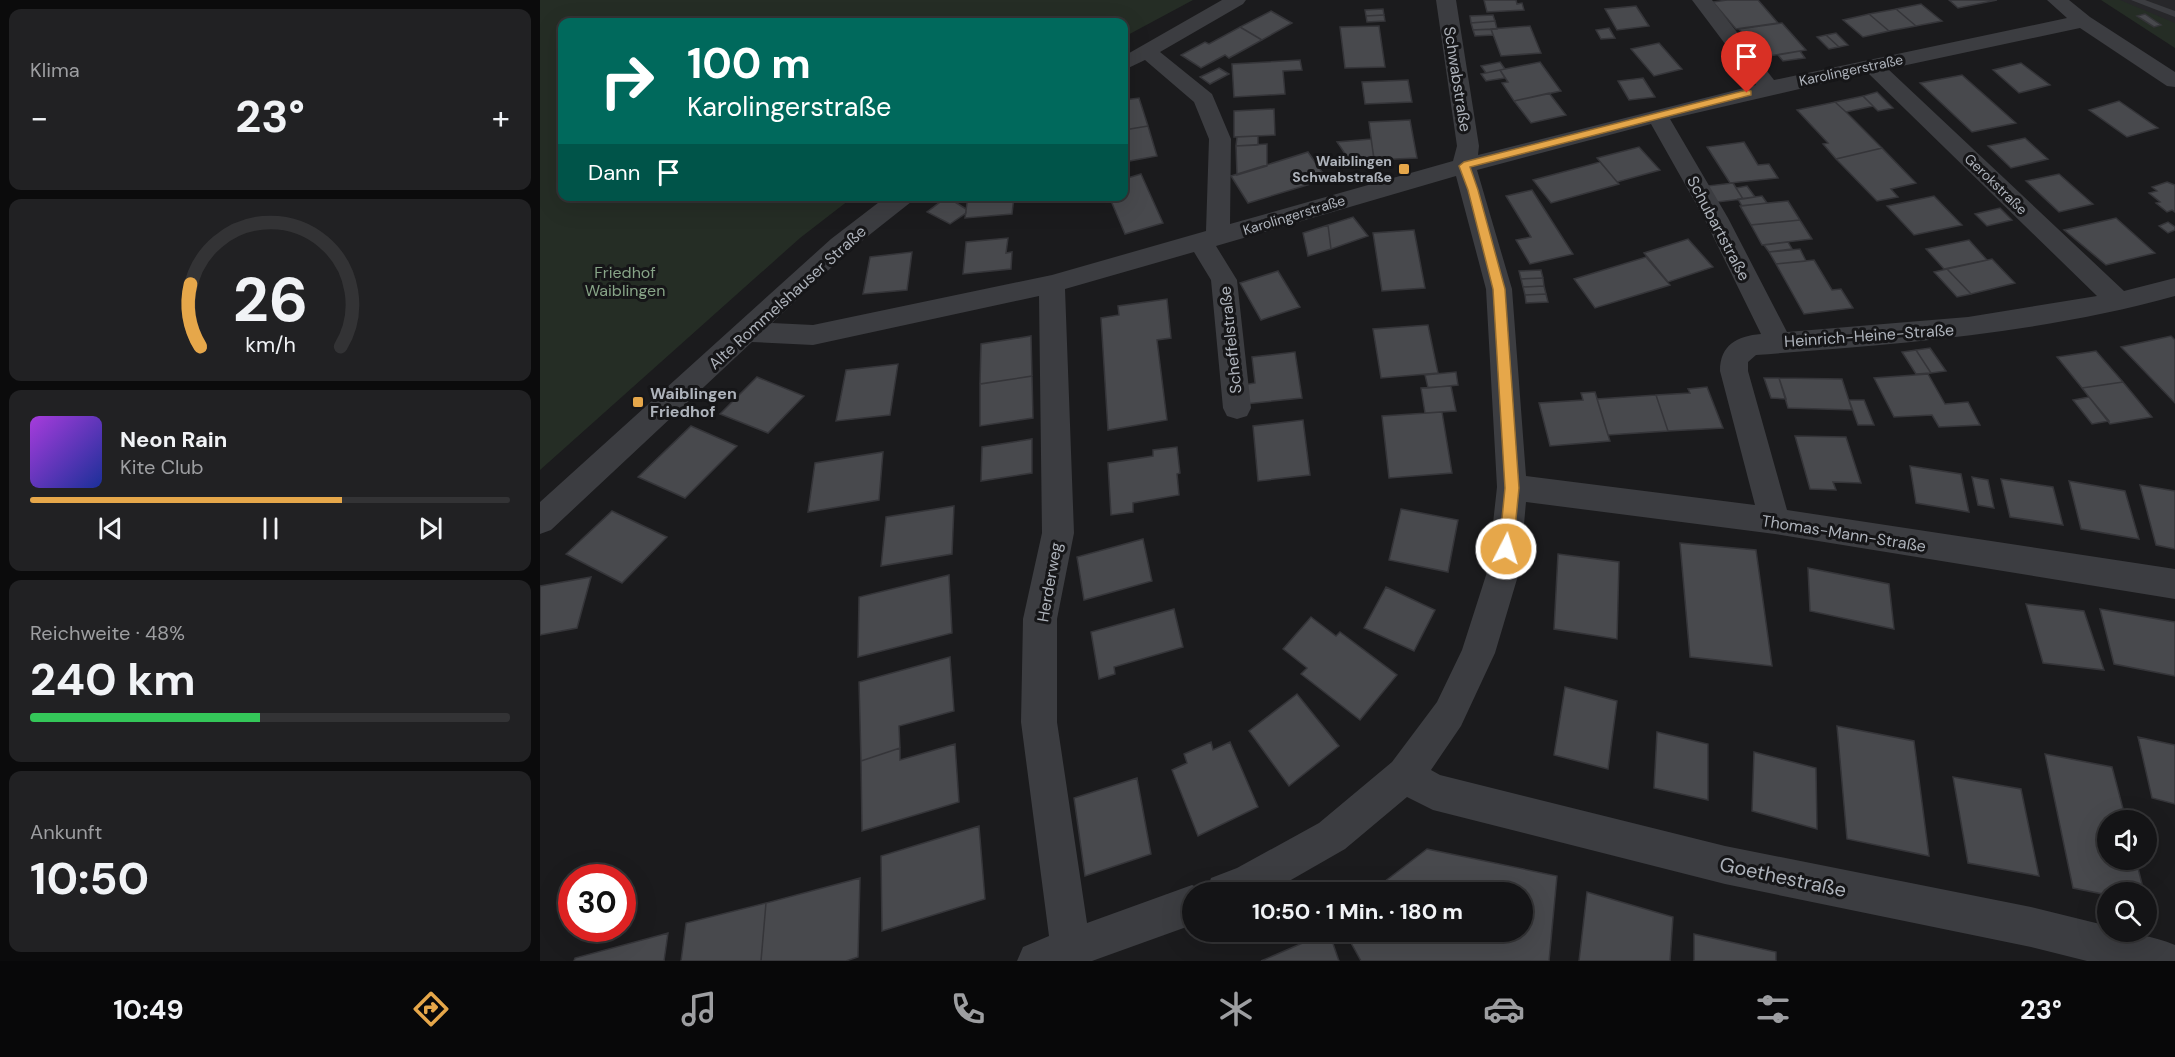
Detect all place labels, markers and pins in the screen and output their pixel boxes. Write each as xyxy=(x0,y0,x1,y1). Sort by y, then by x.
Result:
pin xyxy=(1721,31,1772,93)
place label: Waiblingen Schwabstraße xyxy=(1292,152,1392,186)
marker: Waiblingen Schwabstraße xyxy=(1397,162,1411,176)
place label: Waiblingen Friedhof xyxy=(650,383,737,422)
marker: Waiblingen Friedhof xyxy=(631,395,645,409)

